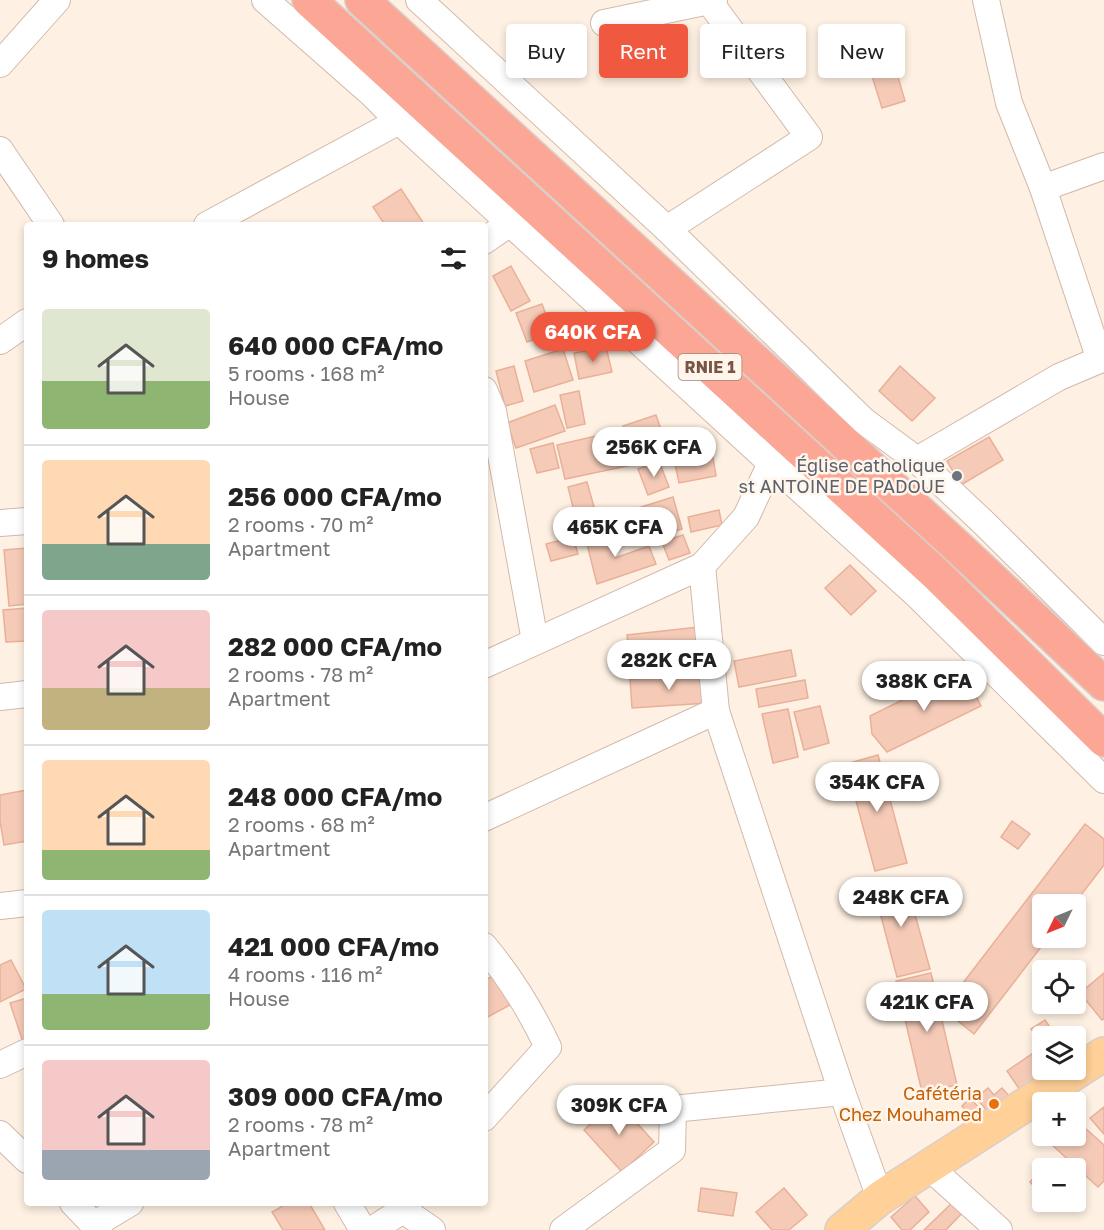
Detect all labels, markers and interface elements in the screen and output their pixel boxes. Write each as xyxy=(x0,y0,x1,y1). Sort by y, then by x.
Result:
chip: Buy xyxy=(506,24,587,78)
chip: Rent xyxy=(599,24,688,78)
chip: Filters xyxy=(700,24,806,78)
chip: New xyxy=(818,24,905,78)
icon: filters xyxy=(437,242,470,275)
text: 9 homes xyxy=(42,243,149,274)
pin: 640K CFA xyxy=(531,312,655,363)
text: 640K CFA xyxy=(545,319,642,343)
text: 640 000 CFA/mo xyxy=(228,330,443,361)
icon: home xyxy=(90,333,162,405)
road number: RNIE 1 xyxy=(678,354,742,380)
text: 5 rooms · 168 m² xyxy=(228,361,384,385)
text: House xyxy=(228,385,290,409)
pin: 256K CFA xyxy=(592,427,716,478)
text: 256K CFA xyxy=(606,434,702,458)
place label: Église catholique st ANTOINE DE PADOUE xyxy=(739,454,945,497)
marker: Église catholique st ANTOINE DE PADOUE xyxy=(950,469,964,483)
text: 256 000 CFA/mo xyxy=(228,481,442,512)
icon: home xyxy=(90,484,162,556)
pin: 465K CFA xyxy=(553,507,677,558)
text: 2 rooms · 70 m² xyxy=(228,512,373,536)
text: 465K CFA xyxy=(567,514,663,538)
text: Apartment xyxy=(228,536,331,560)
text: 282 000 CFA/mo xyxy=(228,631,442,662)
icon: home xyxy=(90,634,162,706)
pin: 282K CFA xyxy=(607,640,731,691)
text: 282K CFA xyxy=(621,647,717,671)
pin: 388K CFA xyxy=(862,661,986,712)
text: 2 rooms · 78 m² xyxy=(228,662,373,686)
text: 388K CFA xyxy=(876,668,972,692)
text: Apartment xyxy=(228,686,331,710)
pin: 354K CFA xyxy=(815,762,939,813)
text: 354K CFA xyxy=(829,769,925,793)
text: 248 000 CFA/mo xyxy=(228,781,442,812)
icon: home xyxy=(90,784,162,856)
text: 2 rooms · 68 m² xyxy=(228,812,375,836)
text: Apartment xyxy=(228,836,331,860)
pin: 248K CFA xyxy=(839,877,963,928)
text: 248K CFA xyxy=(853,884,949,908)
north arrow xyxy=(1032,894,1086,948)
map controls xyxy=(1032,894,1086,1212)
text: 421 000 CFA/mo xyxy=(228,931,439,962)
icon: home xyxy=(90,934,162,1006)
button: locate xyxy=(1032,960,1086,1014)
text: 4 rooms · 116 m² xyxy=(228,962,383,986)
pin: 421K CFA xyxy=(865,982,989,1033)
text: House xyxy=(228,986,290,1010)
text: 421K CFA xyxy=(880,989,974,1013)
button: layers xyxy=(1032,1026,1086,1080)
text: 309 000 CFA/mo xyxy=(228,1081,443,1112)
place label: Cafétéria Chez Mouhamed xyxy=(839,1082,982,1125)
icon: home xyxy=(90,1084,162,1156)
pin: 309K CFA xyxy=(557,1085,681,1136)
text: 309K CFA xyxy=(571,1092,667,1116)
button: + xyxy=(1032,1092,1086,1146)
marker: Cafétéria Chez Mouhamed xyxy=(987,1097,1001,1111)
text: 2 rooms · 78 m² xyxy=(228,1112,373,1136)
text: Apartment xyxy=(228,1136,331,1160)
button: − xyxy=(1032,1158,1086,1212)

